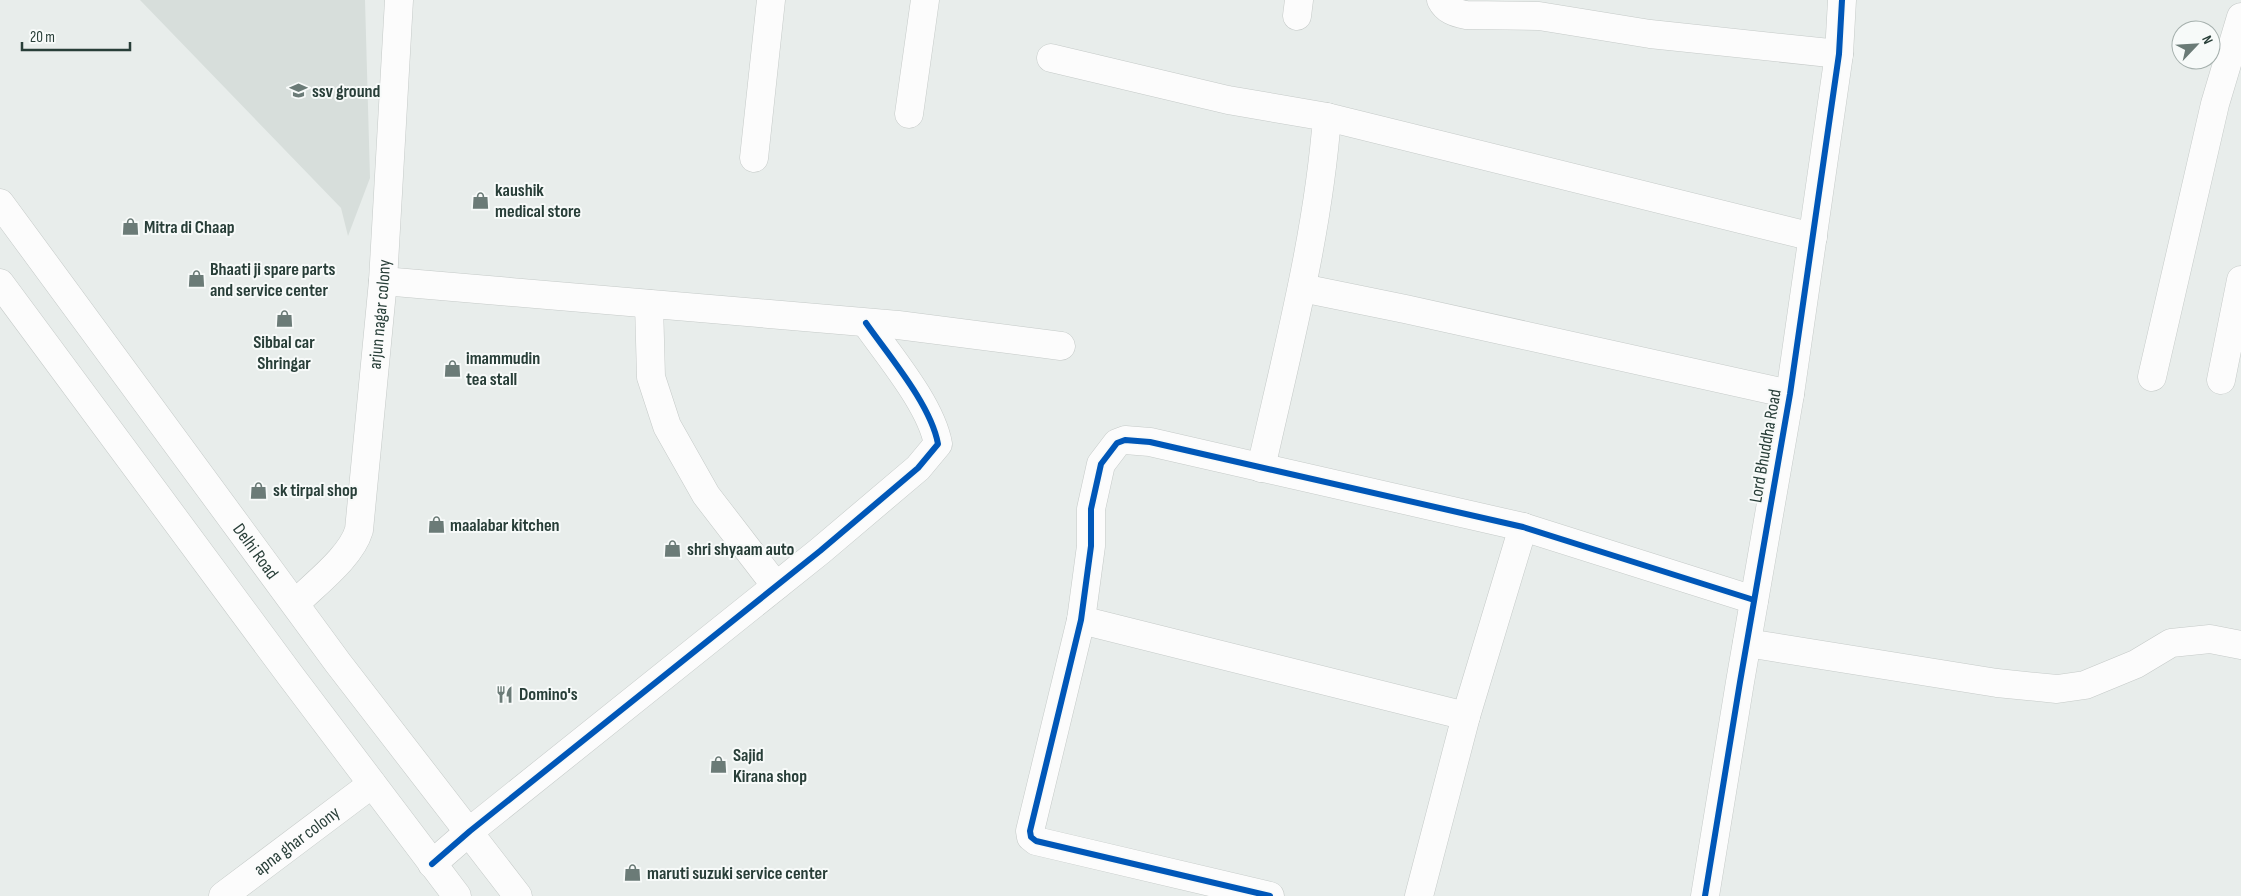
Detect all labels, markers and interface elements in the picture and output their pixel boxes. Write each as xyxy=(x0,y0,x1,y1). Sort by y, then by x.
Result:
scale bar xyxy=(22,20,130,52)
north arrow xyxy=(2171,20,2221,70)
text: 20 m xyxy=(30,28,55,47)
text: N xyxy=(2198,33,2217,47)
school or university icon: ssv ground xyxy=(288,81,308,101)
place label: ssv ground xyxy=(312,81,381,102)
place label: kaushik medical store xyxy=(495,180,581,222)
shop icon: kaushik medical store xyxy=(471,190,491,210)
shop icon: Mitra di Chaap xyxy=(120,217,140,237)
place label: Mitra di Chaap xyxy=(144,217,235,238)
place label: Bhaati ji spare parts and service center xyxy=(210,259,336,301)
street label: arjun nagar colony xyxy=(365,259,395,370)
shop icon: Bhaati ji spare parts and service center xyxy=(186,269,206,289)
shop icon: Sibbal car Shringar xyxy=(274,309,294,329)
place label: Sibbal car Shringar xyxy=(253,332,315,374)
place label: imammudin tea stall xyxy=(466,348,540,390)
shop icon: imammudin tea stall xyxy=(442,358,462,378)
street label: Lord Bhuddha Road xyxy=(1745,388,1786,504)
shop icon: sk tirpal shop xyxy=(249,480,269,500)
place label: sk tirpal shop xyxy=(273,480,358,501)
shop icon: maalabar kitchen xyxy=(426,515,446,535)
place label: maalabar kitchen xyxy=(450,515,560,536)
street label: Delhi Road xyxy=(228,520,283,583)
shop icon: shri shyaam auto xyxy=(663,539,683,559)
place label: shri shyaam auto xyxy=(687,539,795,560)
restaurant icon: Domino's xyxy=(495,684,515,704)
place label: Domino's xyxy=(519,684,578,705)
place label: Sajid Kirana shop xyxy=(733,745,807,787)
shop icon: Sajid Kirana shop xyxy=(709,755,729,775)
street label: apna ghar colony xyxy=(250,802,344,880)
shop icon: maruti suzuki service center xyxy=(623,863,643,883)
place label: maruti suzuki service center xyxy=(647,863,828,884)

